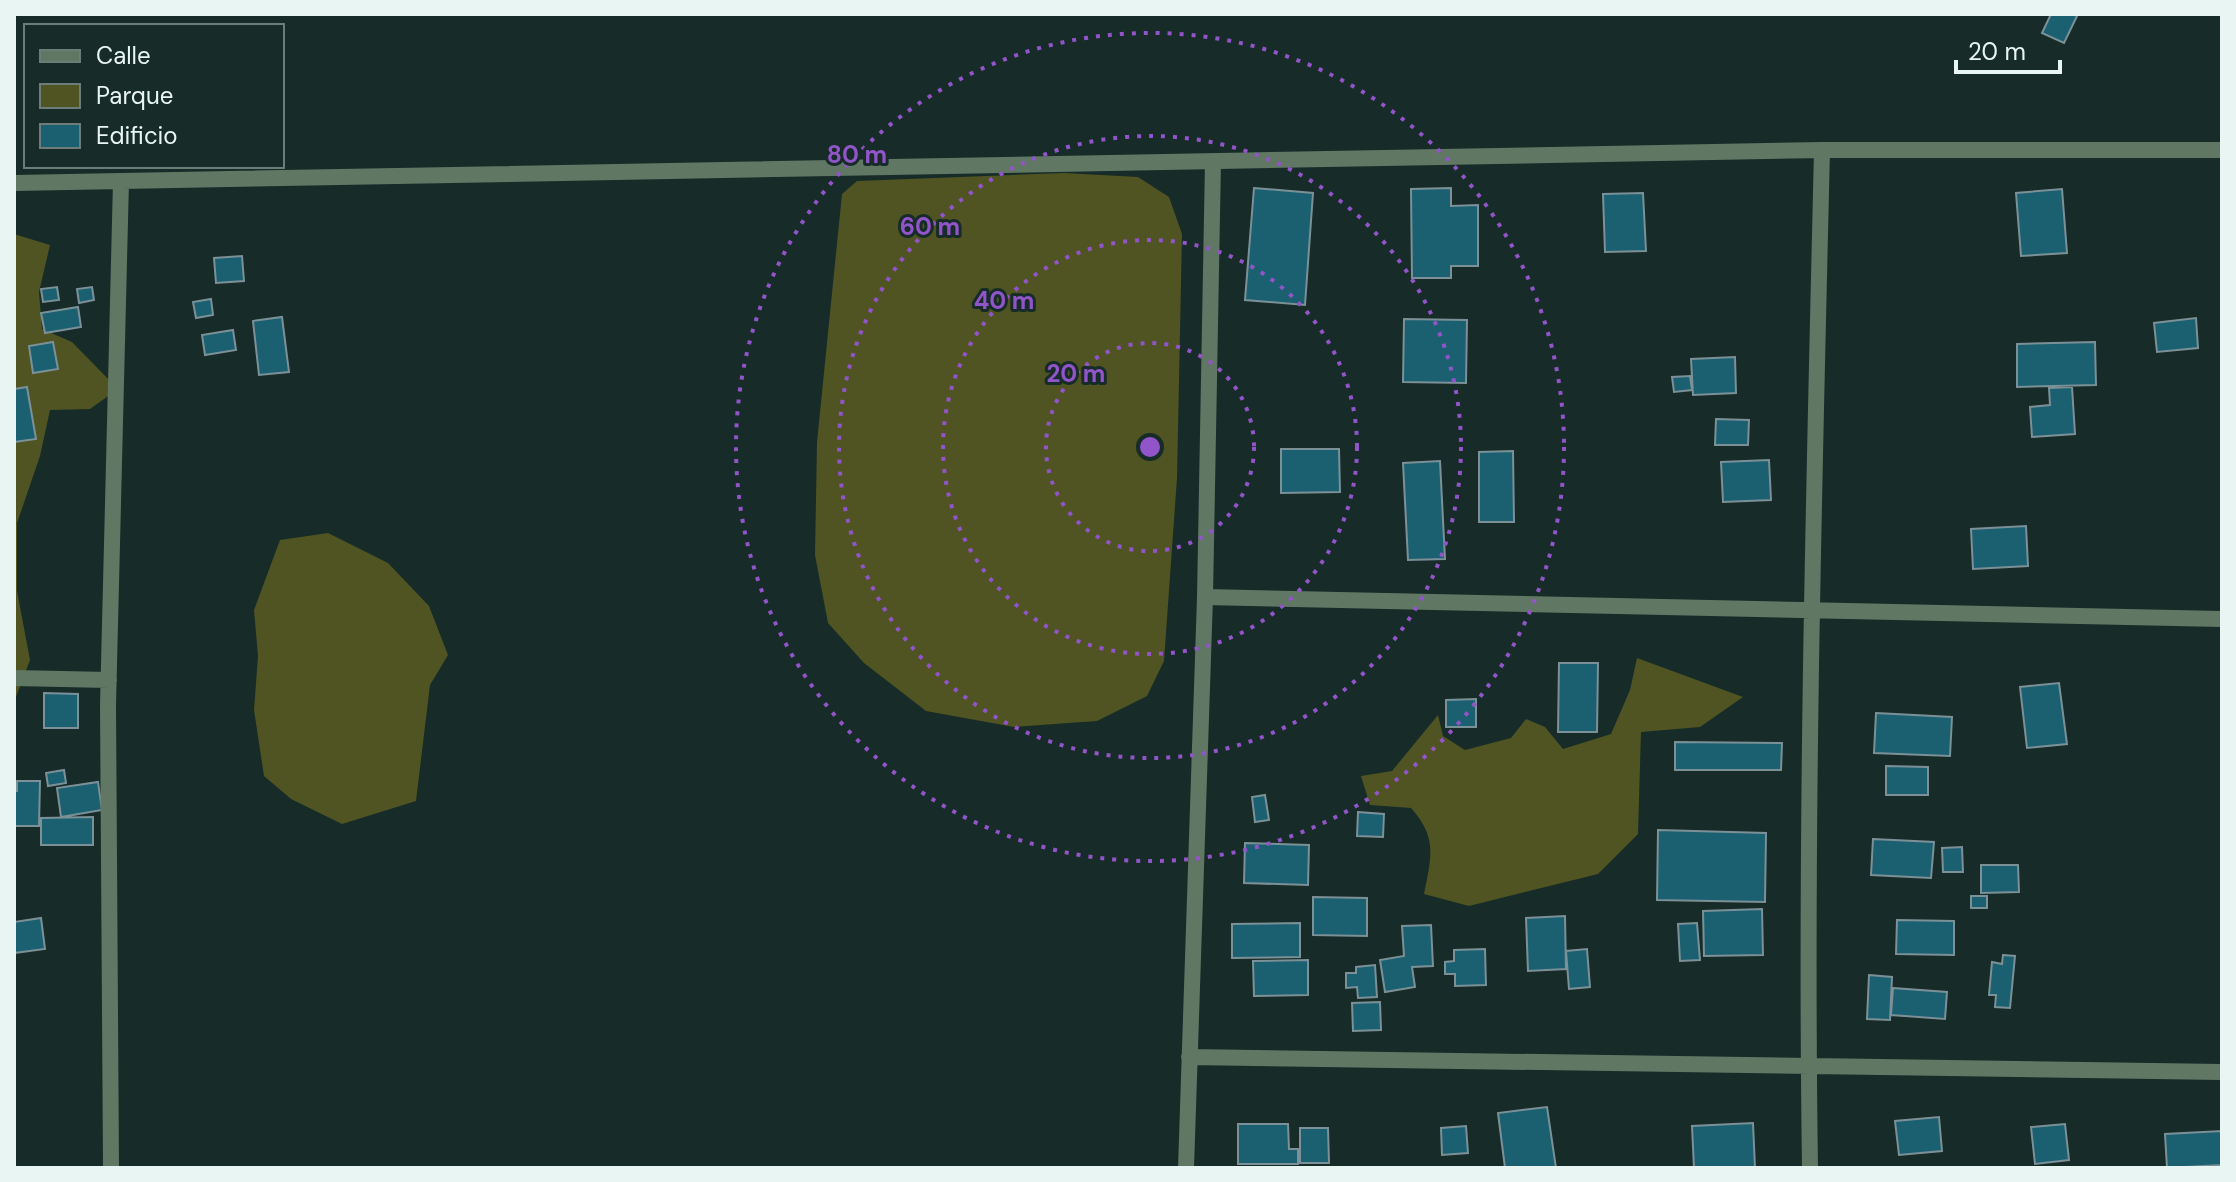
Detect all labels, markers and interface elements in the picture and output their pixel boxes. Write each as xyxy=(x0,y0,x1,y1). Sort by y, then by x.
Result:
legend xyxy=(24,24,284,168)
scale bar xyxy=(1956,24,2060,74)
text: 20 m xyxy=(1968,36,2026,67)
text: Calle xyxy=(96,40,151,71)
text: Parque xyxy=(96,80,173,111)
text: Edificio xyxy=(96,120,178,151)
text: 80 m xyxy=(827,139,887,170)
text: 60 m xyxy=(900,211,960,242)
text: 40 m xyxy=(974,285,1034,316)
text: 20 m xyxy=(1047,358,1105,389)
centre of rings xyxy=(1136,433,1164,461)

